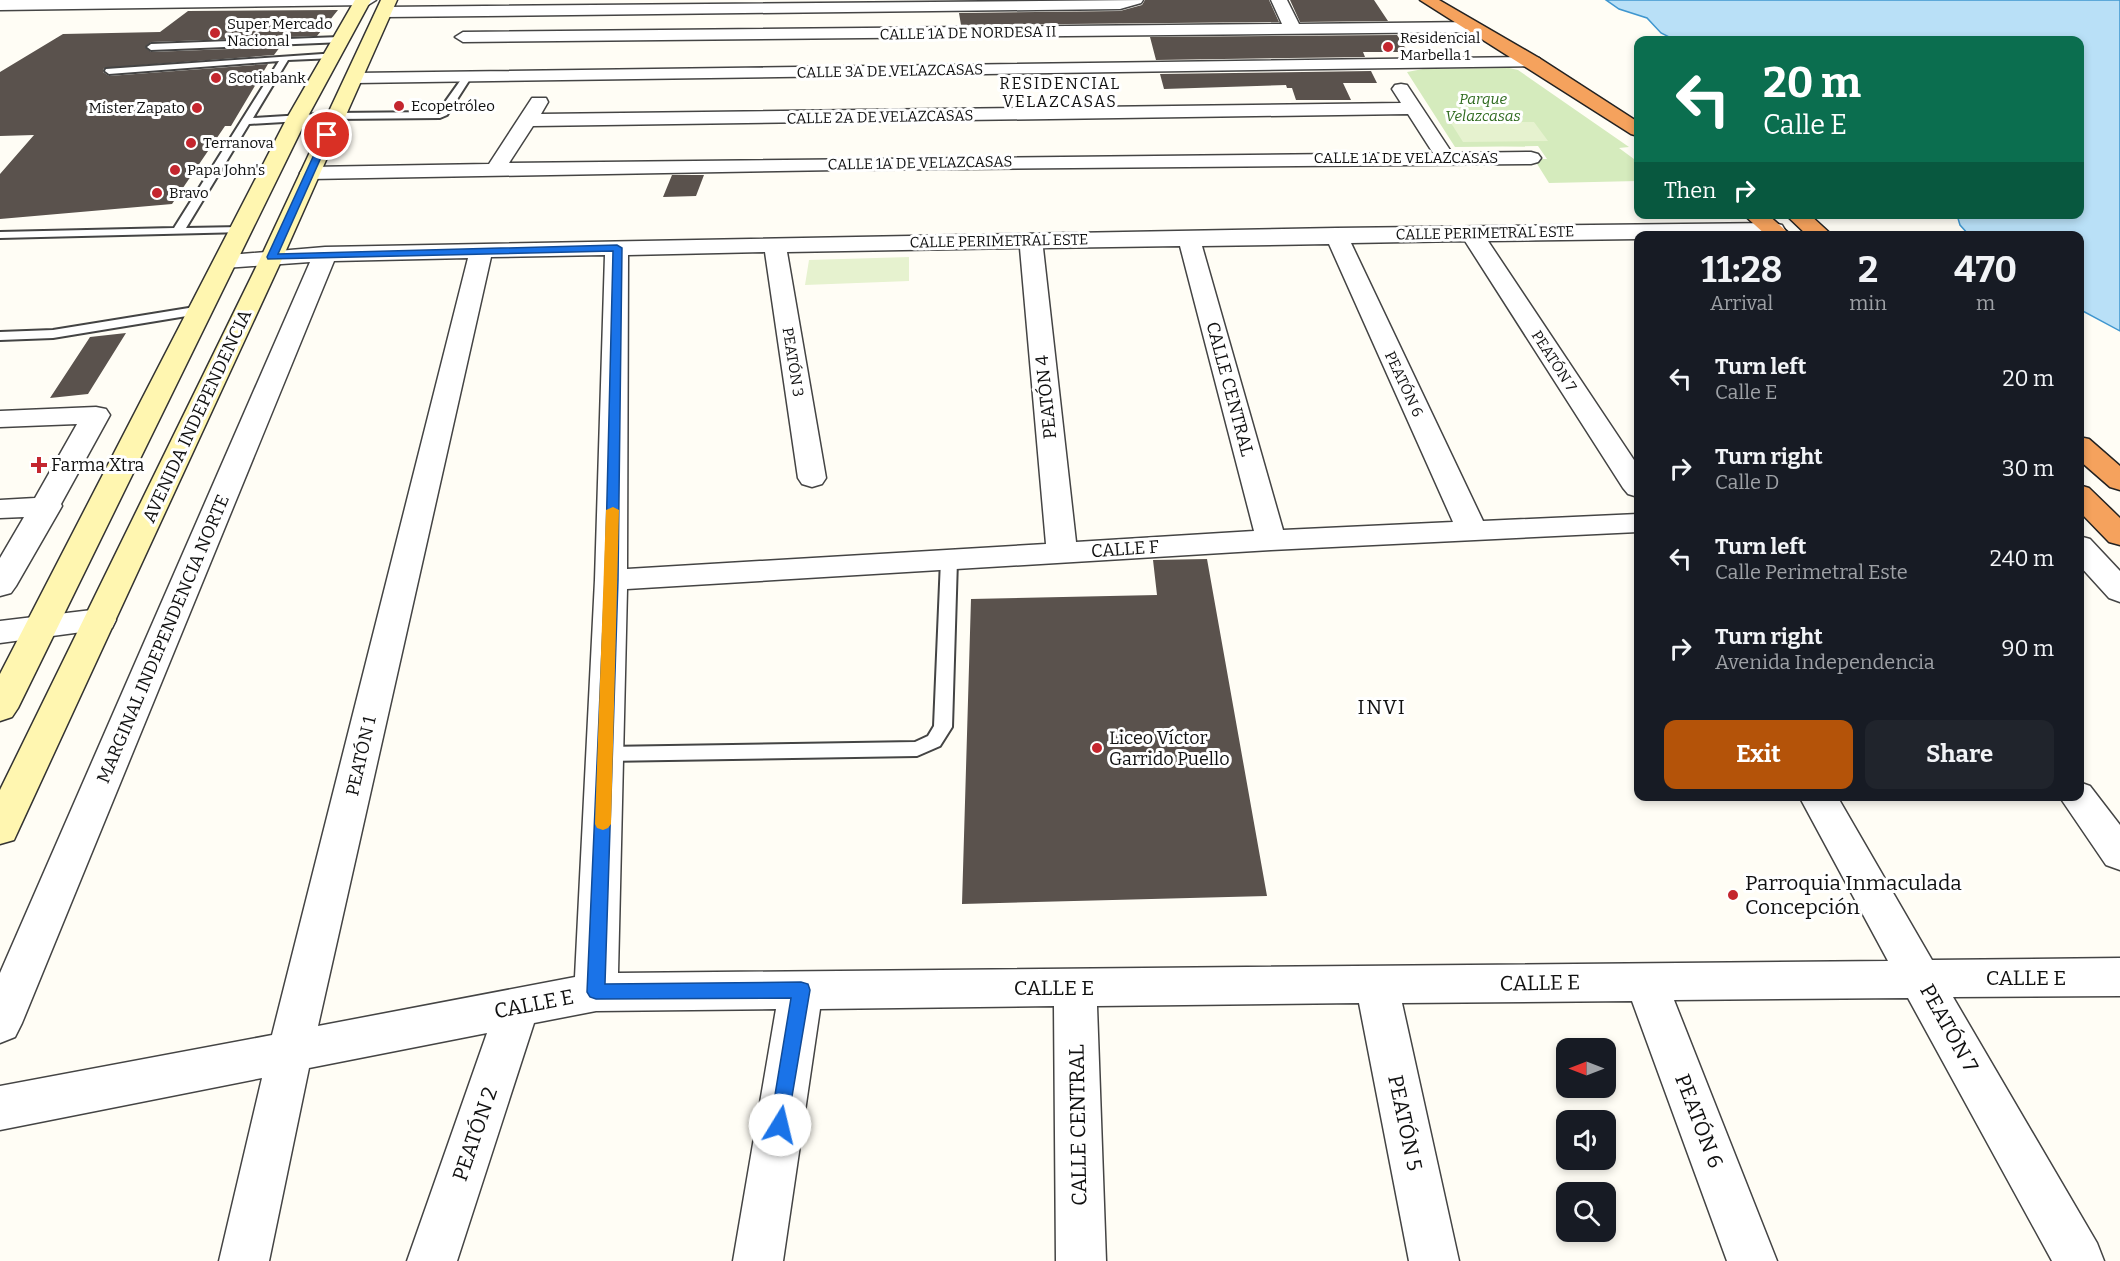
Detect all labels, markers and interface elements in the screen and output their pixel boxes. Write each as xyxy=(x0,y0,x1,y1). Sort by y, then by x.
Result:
place label: Super Mercado Nacional xyxy=(227,15,333,50)
street label: CALLE 1A DE NORDESA II xyxy=(880,22,1056,44)
marker: Super Mercado Nacional xyxy=(208,26,222,40)
place label: Residencial Marbella 1 xyxy=(1400,29,1480,64)
marker: Residencial Marbella 1 xyxy=(1381,40,1395,54)
text: 20 m xyxy=(1763,58,1861,108)
street label: CALLE 3A DE VELAZCASAS xyxy=(797,60,983,82)
icon: left xyxy=(1664,60,1742,138)
place label: Scotiabank xyxy=(228,69,306,87)
marker: Scotiabank xyxy=(209,71,223,85)
district label: RESIDENCIAL VELAZCASAS xyxy=(999,74,1121,111)
park label: Parque Velazcasas xyxy=(1445,90,1521,125)
place label: Ecopetróleo xyxy=(411,97,495,115)
place label: Mister Zapato xyxy=(88,99,185,117)
marker: Ecopetróleo xyxy=(392,99,406,113)
marker: Mister Zapato xyxy=(190,101,204,115)
street label: CALLE 2A DE VELAZCASAS xyxy=(787,106,973,128)
pin xyxy=(301,109,352,160)
text: Calle E xyxy=(1763,109,1847,141)
icon: arrive xyxy=(310,118,343,151)
place label: Terranova xyxy=(203,134,274,152)
marker: Terranova xyxy=(184,136,198,150)
street label: CALLE 1A DE VELAZCASAS xyxy=(1314,149,1498,167)
street label: CALLE 1A DE VELAZCASAS xyxy=(828,152,1012,174)
place label: Papa John's xyxy=(187,161,265,179)
marker: Papa John's xyxy=(168,163,182,177)
icon: right xyxy=(1728,174,1761,207)
text: Then xyxy=(1664,177,1716,204)
place label: Bravo xyxy=(169,184,209,202)
marker: Bravo xyxy=(150,186,164,200)
street label: CALLE PERIMETRAL ESTE xyxy=(1396,222,1574,244)
street label: CALLE PERIMETRAL ESTE xyxy=(910,230,1088,252)
text: 11:28 xyxy=(1701,248,1782,292)
text: 2 xyxy=(1858,248,1878,292)
text: 470 xyxy=(1954,248,2017,292)
text: Arrival xyxy=(1710,291,1773,315)
text: min xyxy=(1849,291,1887,315)
text: m xyxy=(1976,291,1995,315)
street label: AVENIDA INDEPENDENCIA xyxy=(138,306,256,526)
street label: CALLE CENTRAL xyxy=(1201,319,1259,459)
street label: PEATÓN 3 xyxy=(779,326,807,398)
street label: PEATÓN 7 xyxy=(1528,327,1581,395)
street label: PEATÓN 6 xyxy=(1381,348,1427,420)
street label: PEATÓN 4 xyxy=(1031,353,1061,440)
text: Turn left xyxy=(1715,353,1807,380)
icon: left xyxy=(1664,362,1697,395)
text: 20 m xyxy=(2003,365,2054,392)
text: Calle E xyxy=(1715,380,1777,404)
text: Turn right xyxy=(1715,443,1823,470)
icon: right xyxy=(1664,452,1697,485)
place label: Farma Xtra xyxy=(51,454,145,476)
text: 30 m xyxy=(2002,455,2054,482)
marker: Farma Xtra xyxy=(32,458,46,472)
text: Calle D xyxy=(1715,470,1779,494)
street label: MARGINAL INDEPENDENCIA NORTE xyxy=(92,491,234,787)
text: Turn left xyxy=(1715,533,1807,560)
street label: CALLE F xyxy=(1090,536,1160,562)
icon: left xyxy=(1664,542,1697,575)
text: 240 m xyxy=(1990,545,2054,572)
text: Calle Perimetral Este xyxy=(1715,560,1908,584)
text: Turn right xyxy=(1715,623,1823,650)
icon: right xyxy=(1664,632,1697,665)
text: 90 m xyxy=(2002,635,2054,662)
text: Avenida Independencia xyxy=(1715,650,1935,674)
district label: INVI xyxy=(1358,695,1406,719)
street label: PEATÓN 1 xyxy=(341,713,381,798)
button: Exit xyxy=(1664,720,1853,789)
button: Share xyxy=(1865,720,2054,789)
place label: Liceo Víctor Garrido Puello xyxy=(1109,727,1230,770)
marker: Liceo Víctor Garrido Puello xyxy=(1090,741,1104,755)
place label: Parroquia Inmaculada Concepción xyxy=(1745,870,1962,920)
marker: Parroquia Inmaculada Concepción xyxy=(1726,888,1740,902)
street label: CALLE E xyxy=(1986,965,2066,991)
street label: CALLE E xyxy=(1499,969,1581,997)
street label: CALLE E xyxy=(1014,975,1094,1001)
street label: PEATÓN 7 xyxy=(1914,979,1984,1077)
street label: CALLE E xyxy=(492,984,576,1024)
north arrow xyxy=(1556,1038,1616,1098)
map controls xyxy=(1556,1038,1616,1242)
street label: CALLE CENTRAL xyxy=(1064,1044,1092,1206)
street label: PEATÓN 6 xyxy=(1669,1070,1729,1172)
street label: PEATÓN 5 xyxy=(1382,1073,1428,1173)
street label: PEATÓN 2 xyxy=(447,1084,503,1184)
position arrow xyxy=(748,1093,812,1157)
button: sound xyxy=(1556,1110,1616,1170)
button: search xyxy=(1556,1182,1616,1242)

